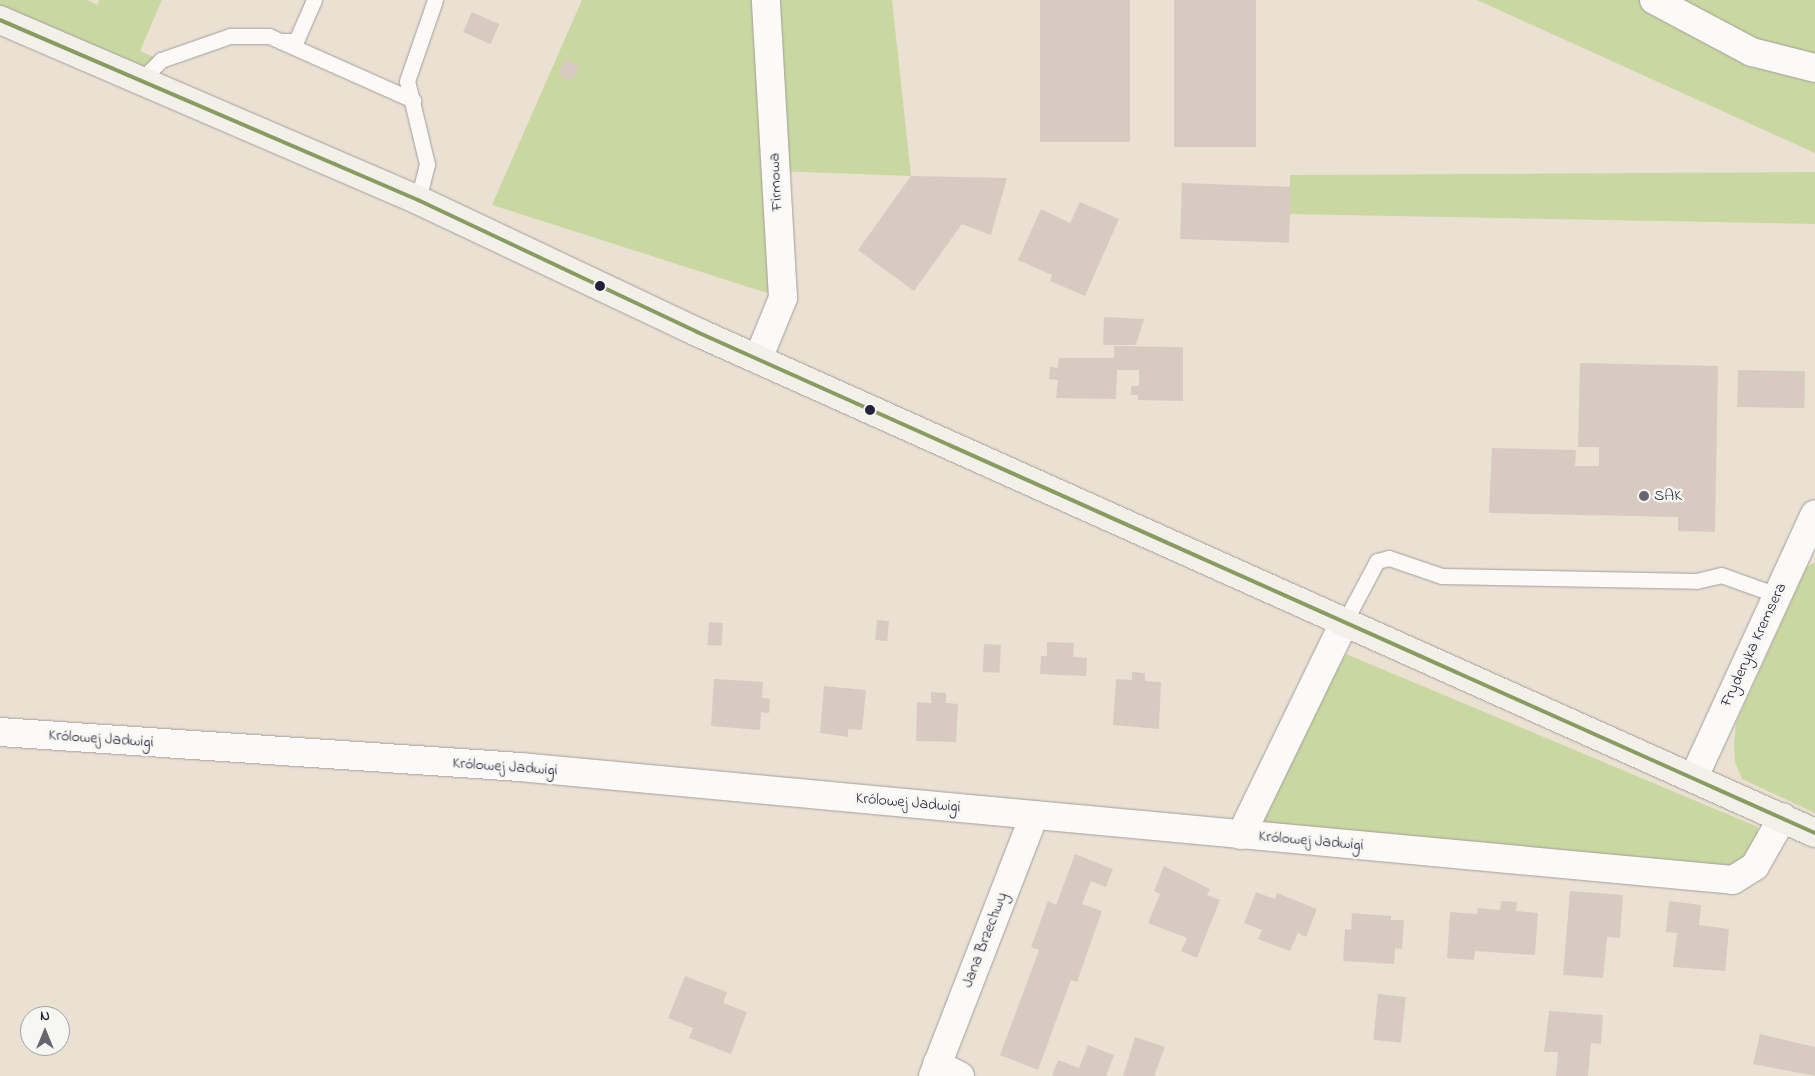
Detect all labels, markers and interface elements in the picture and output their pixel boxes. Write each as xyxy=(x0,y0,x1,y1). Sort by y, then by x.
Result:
street label: Firmowa xyxy=(765,152,787,212)
unlabelled marker xyxy=(595,281,605,291)
unlabelled marker xyxy=(865,405,875,415)
place label: SAK xyxy=(1654,486,1682,506)
marker: SAK xyxy=(1638,490,1650,502)
street label: Fryderyka Kremsera xyxy=(1717,580,1791,710)
street label: Królowej Jadwigi xyxy=(48,726,154,752)
street label: Królowej Jadwigi xyxy=(452,754,558,780)
street label: Królowej Jadwigi xyxy=(855,789,961,817)
street label: Królowej Jadwigi xyxy=(1258,827,1364,855)
street label: Jana Brzechwy xyxy=(958,890,1012,990)
north arrow xyxy=(20,1006,70,1056)
text: N xyxy=(40,1006,50,1027)

